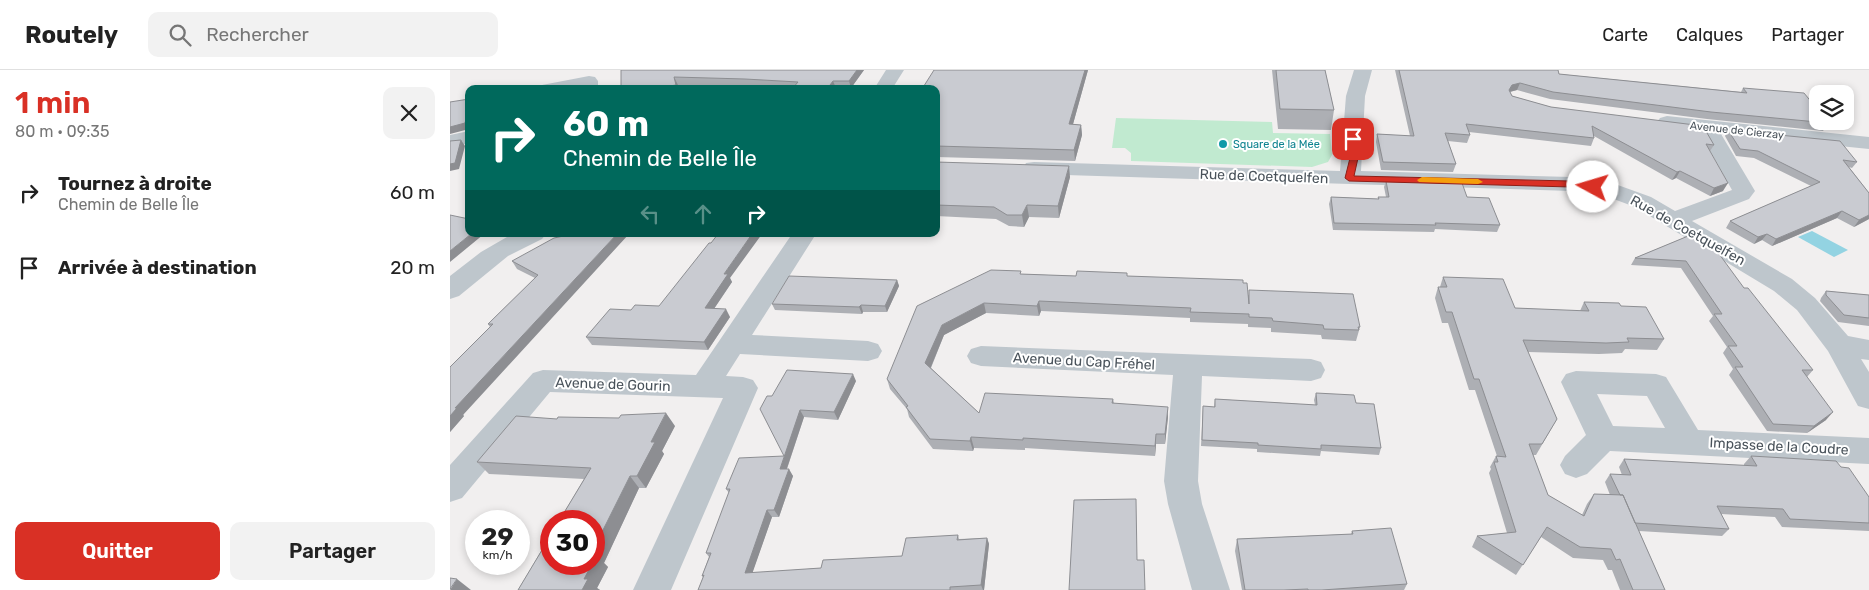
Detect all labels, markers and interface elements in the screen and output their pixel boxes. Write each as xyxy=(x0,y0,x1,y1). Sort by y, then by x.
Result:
search box xyxy=(148,12,498,57)
text: Routely xyxy=(25,21,118,49)
icon: search xyxy=(166,21,194,49)
text: Rechercher xyxy=(206,23,309,46)
text: Carte xyxy=(1602,24,1648,46)
text: Calques xyxy=(1676,24,1743,46)
text: Partager xyxy=(1771,24,1844,46)
text: 1 min xyxy=(15,85,90,121)
map controls xyxy=(1809,85,1854,130)
button: layers xyxy=(1809,85,1854,130)
button: close xyxy=(383,87,435,139)
text: 60 m xyxy=(563,103,649,145)
icon: right xyxy=(480,105,545,170)
pin xyxy=(1332,118,1374,160)
street label: Avenue de Cierzay xyxy=(1689,119,1785,142)
text: 80 m · 09:35 xyxy=(15,122,109,141)
icon: arrive xyxy=(1339,125,1367,153)
marker: Square de la Mée xyxy=(1217,138,1229,150)
place label: Square de la Mée xyxy=(1233,138,1320,151)
text: Chemin de Belle Île xyxy=(563,145,757,172)
position arrow xyxy=(1566,160,1618,212)
street label: Rue de Coetquelfen xyxy=(1199,166,1329,187)
text: Tournez à droite xyxy=(58,172,212,195)
icon: right xyxy=(15,179,43,207)
text: 60 m xyxy=(390,181,435,204)
street label: Rue de Coetquelfen xyxy=(1627,192,1748,269)
text: Chemin de Belle Île xyxy=(58,195,199,214)
icon: left xyxy=(636,200,664,228)
icon: ahead xyxy=(689,200,717,228)
icon: right xyxy=(742,200,770,228)
icon: arrive xyxy=(15,254,43,282)
text: Arrivée à destination xyxy=(58,256,257,279)
text: 20 m xyxy=(390,256,435,279)
street label: Avenue du Cap Fréhel xyxy=(1013,349,1155,374)
street label: Avenue de Gourin xyxy=(555,374,671,395)
street label: Impasse de la Coudre xyxy=(1709,434,1849,459)
speed limit sign: 30 xyxy=(540,510,605,575)
button: Quitter xyxy=(15,522,220,580)
button: Partager xyxy=(230,522,435,580)
text: 29 xyxy=(481,522,514,551)
text: km/h xyxy=(483,548,512,562)

